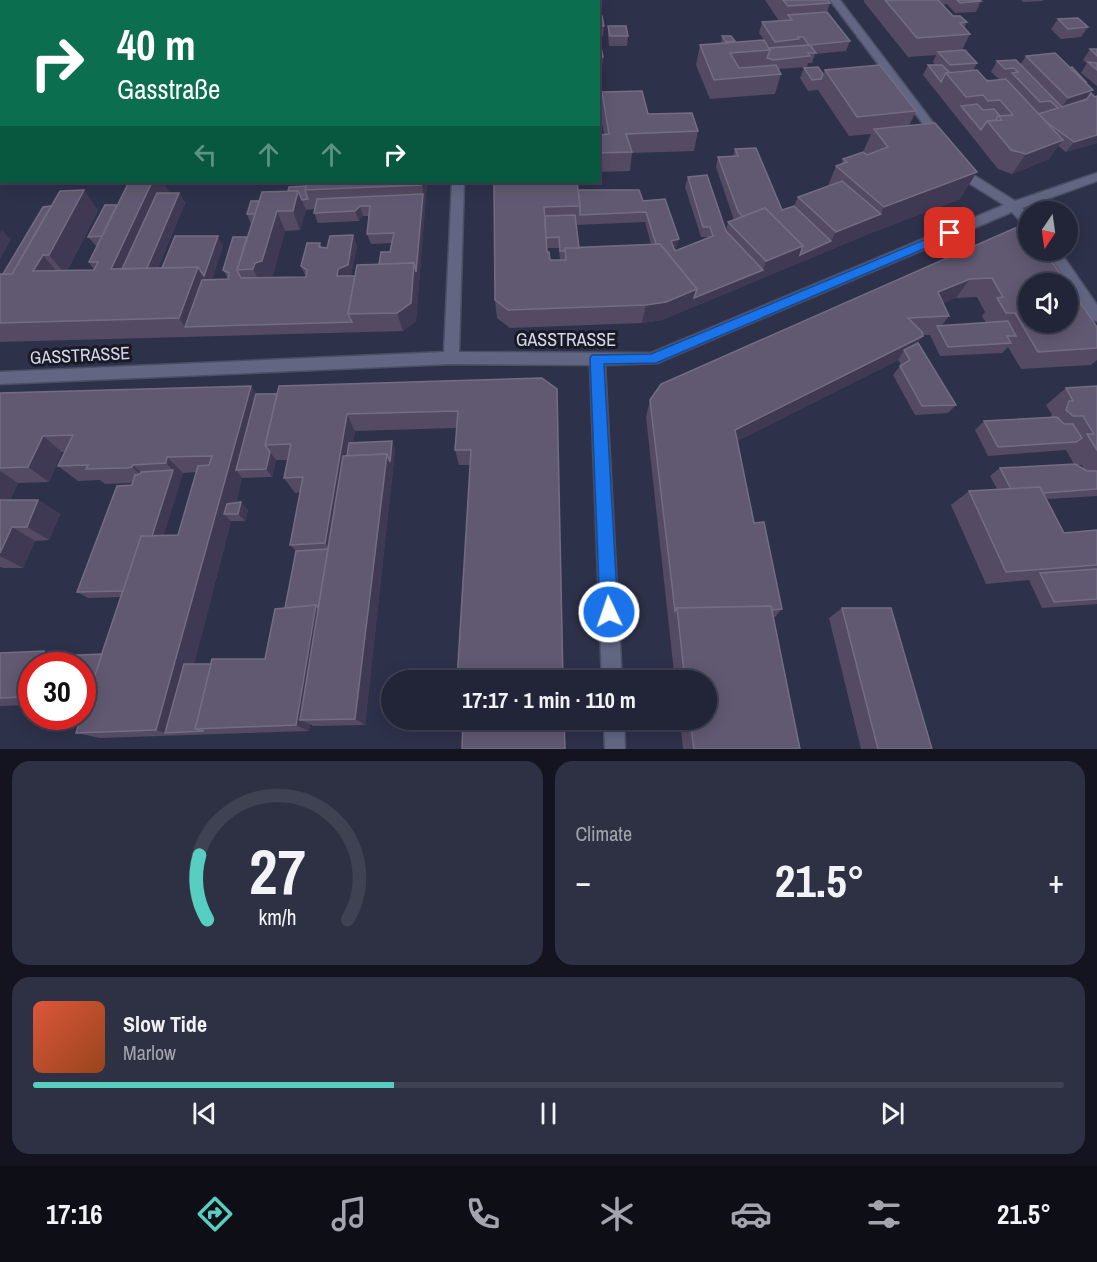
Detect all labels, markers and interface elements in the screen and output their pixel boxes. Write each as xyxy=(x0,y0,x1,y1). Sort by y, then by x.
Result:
text: 40 m xyxy=(117,17,196,73)
icon: right xyxy=(18,24,96,102)
text: Gasstraße xyxy=(117,71,220,107)
icon: left xyxy=(189,138,222,171)
icon: ahead xyxy=(252,138,285,171)
icon: ahead xyxy=(315,138,348,171)
icon: right xyxy=(378,138,411,171)
north arrow xyxy=(1018,201,1078,261)
map controls xyxy=(1018,201,1078,333)
pin xyxy=(924,207,975,258)
icon: arrive xyxy=(933,216,966,249)
button: sound xyxy=(1018,273,1078,333)
street label: GASSTRASSE xyxy=(516,327,616,352)
street label: GASSTRASSE xyxy=(29,340,131,370)
position arrow xyxy=(577,580,641,644)
speed limit sign: 30 xyxy=(18,652,96,730)
text: 17:17 · 1 min · 110 m xyxy=(462,685,636,715)
text: Climate xyxy=(576,820,632,847)
text: 27 xyxy=(249,829,306,913)
text: 21.5° xyxy=(775,850,865,911)
text: − xyxy=(576,859,591,903)
text: + xyxy=(1048,859,1064,903)
text: km/h xyxy=(258,903,296,932)
text: Slow Tide xyxy=(123,1009,207,1039)
text: Marlow xyxy=(123,1039,176,1066)
icon: previous xyxy=(188,1097,221,1130)
icon: pause xyxy=(532,1097,565,1130)
icon: next xyxy=(876,1097,909,1130)
icon: directions xyxy=(194,1193,236,1235)
icon: music xyxy=(328,1193,370,1235)
icon: phone xyxy=(462,1193,504,1235)
icon: climate xyxy=(596,1193,638,1235)
icon: car xyxy=(730,1193,772,1235)
icon: filters xyxy=(863,1193,905,1235)
text: 17:16 xyxy=(46,1196,103,1232)
text: 21.5° xyxy=(997,1196,1051,1232)

